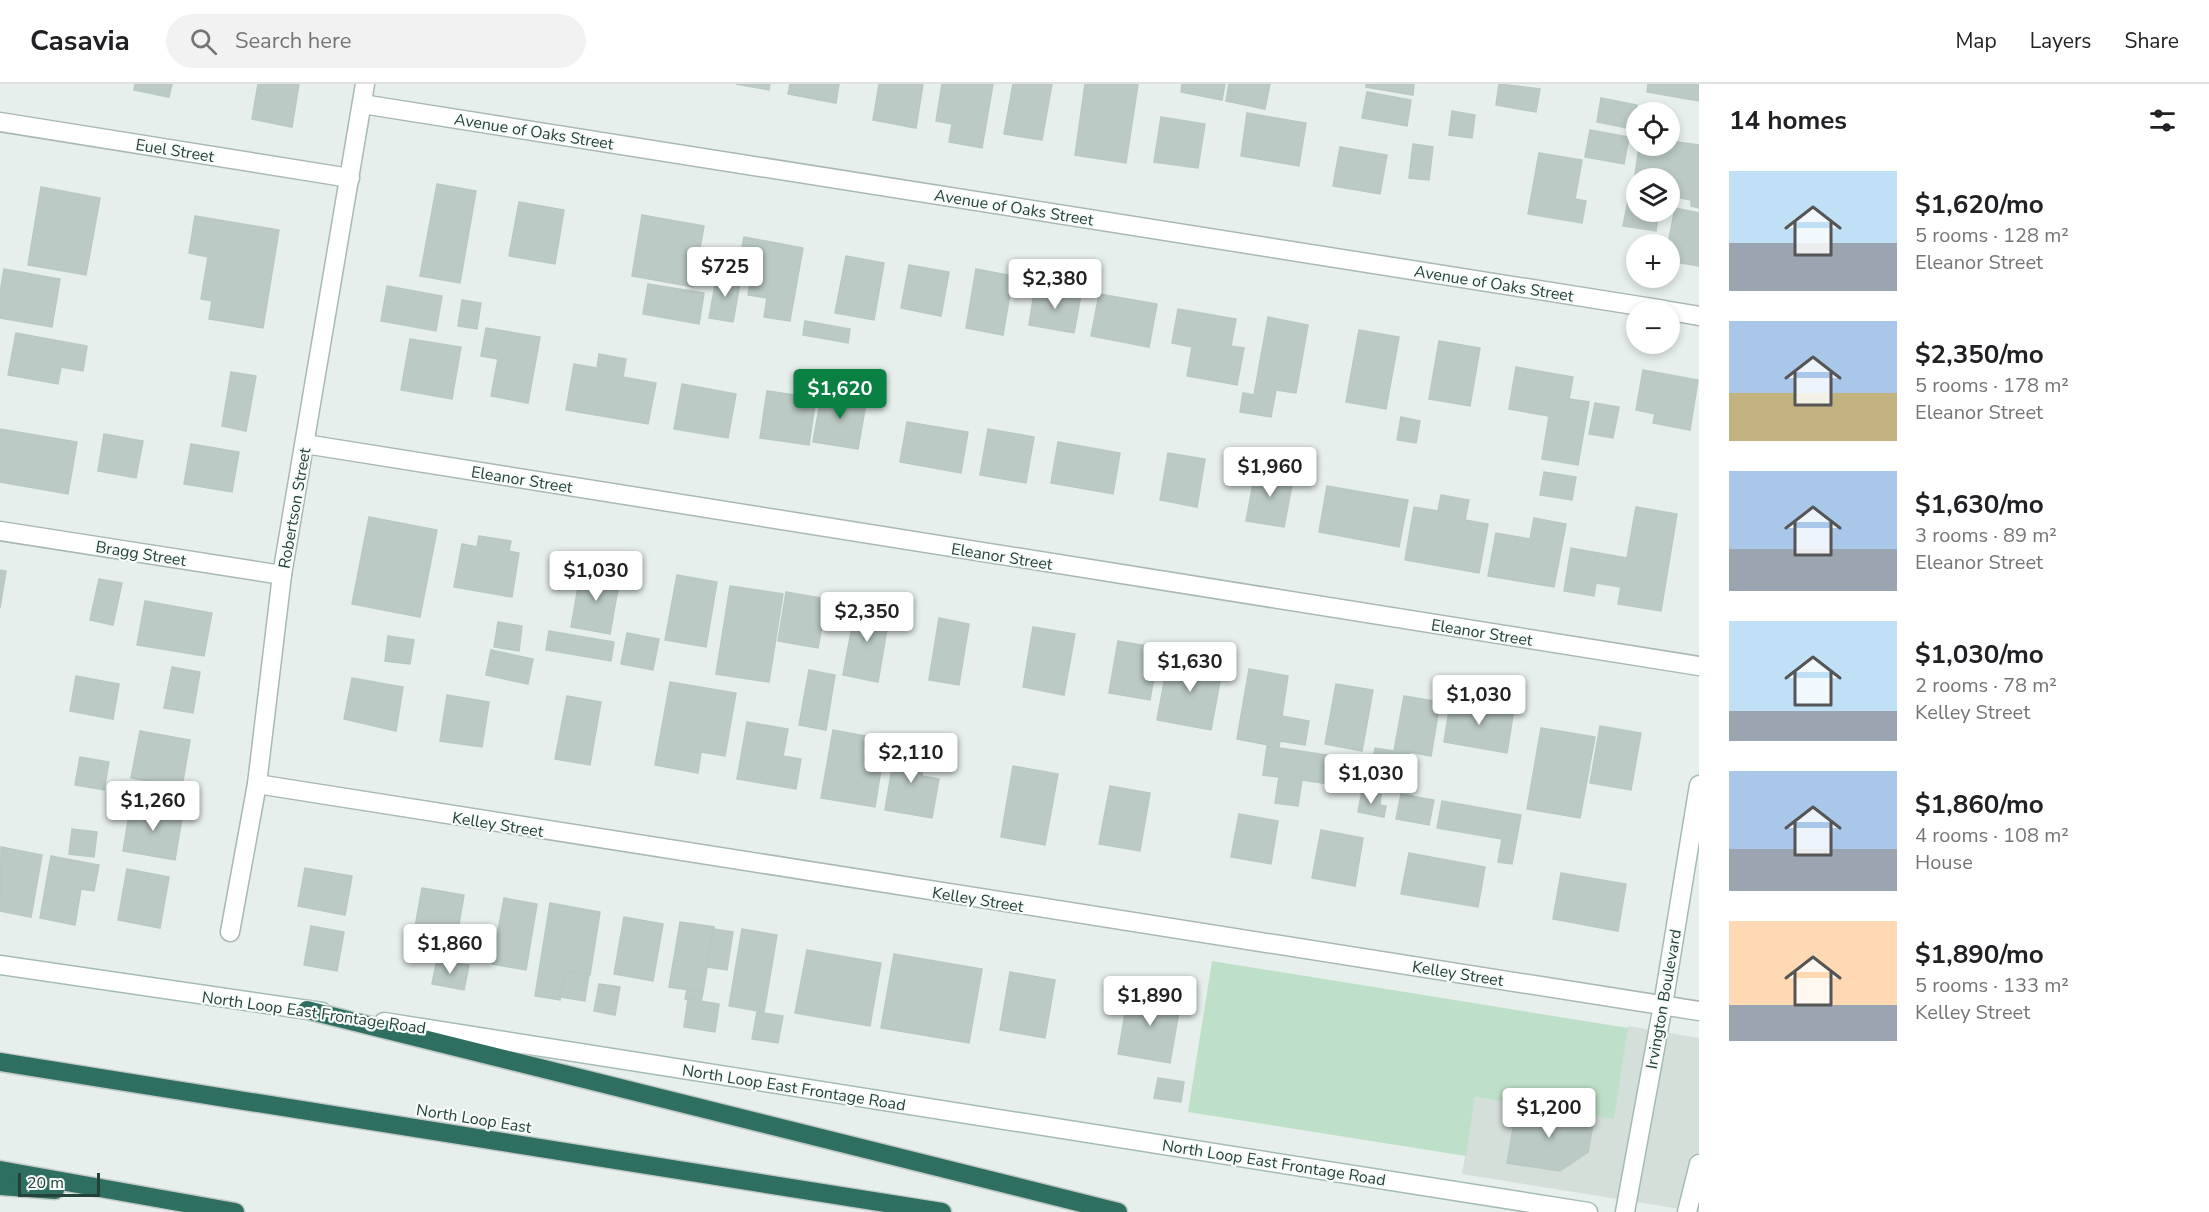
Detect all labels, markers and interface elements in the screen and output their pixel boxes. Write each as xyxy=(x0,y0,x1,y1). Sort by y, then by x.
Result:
search box xyxy=(166,14,586,68)
text: Casavia xyxy=(30,22,130,60)
icon: search xyxy=(187,25,220,58)
text: Search here xyxy=(235,26,352,56)
text: Map xyxy=(1955,27,1997,55)
text: Layers xyxy=(2030,27,2091,55)
text: Share xyxy=(2124,27,2179,55)
map controls xyxy=(1626,102,1680,354)
button: locate xyxy=(1626,102,1680,156)
text: 14 homes xyxy=(1729,103,1847,138)
icon: filters xyxy=(2146,104,2179,137)
street label: Avenue of Oaks Street xyxy=(453,109,615,155)
street label: Euel Street xyxy=(134,134,216,168)
button: layers xyxy=(1626,168,1680,222)
street label: Avenue of Oaks Street xyxy=(933,185,1095,231)
text: $1,620/mo xyxy=(1915,187,2044,222)
icon: home xyxy=(1777,195,1849,267)
text: 5 rooms · 128 m² xyxy=(1915,222,2069,249)
button: + xyxy=(1626,234,1680,288)
pin: $725 xyxy=(689,247,761,298)
text: Eleanor Street xyxy=(1915,249,2043,276)
text: $725 xyxy=(701,253,749,280)
pin: $2,380 xyxy=(1006,259,1104,310)
street label: Avenue of Oaks Street xyxy=(1413,261,1575,307)
text: $2,380 xyxy=(1023,265,1087,292)
button: − xyxy=(1626,300,1680,354)
text: $2,350/mo xyxy=(1915,337,2044,372)
icon: home xyxy=(1777,345,1849,417)
pin: $1,620 xyxy=(791,369,889,420)
text: 5 rooms · 178 m² xyxy=(1915,372,2069,399)
text: $1,620 xyxy=(808,375,872,402)
text: Eleanor Street xyxy=(1915,399,2043,426)
street label: Robertson Street xyxy=(274,446,317,570)
pin: $1,960 xyxy=(1221,447,1319,498)
text: $1,960 xyxy=(1238,453,1302,480)
street label: Eleanor Street xyxy=(470,461,575,499)
text: $1,630/mo xyxy=(1915,487,2044,522)
icon: home xyxy=(1777,495,1849,567)
text: 3 rooms · 89 m² xyxy=(1915,522,2057,549)
street label: Bragg Street xyxy=(94,536,188,572)
street label: Eleanor Street xyxy=(950,538,1055,576)
text: Eleanor Street xyxy=(1915,549,2043,576)
pin: $1,030 xyxy=(547,551,645,602)
text: $1,030 xyxy=(564,557,628,584)
pin: $2,350 xyxy=(818,592,916,643)
text: $2,350 xyxy=(835,598,899,625)
street label: Eleanor Street xyxy=(1430,614,1535,652)
text: $1,030/mo xyxy=(1915,637,2044,672)
pin: $1,630 xyxy=(1141,642,1239,693)
icon: home xyxy=(1777,645,1849,717)
text: $1,630 xyxy=(1158,648,1222,675)
text: 2 rooms · 78 m² xyxy=(1915,672,2057,699)
pin: $1,030 xyxy=(1430,675,1528,726)
text: $1,030 xyxy=(1447,681,1511,708)
text: Kelley Street xyxy=(1915,699,2030,726)
pin: $2,110 xyxy=(862,733,960,784)
text: $2,110 xyxy=(879,739,943,766)
pin: $1,030 xyxy=(1322,754,1420,805)
text: $1,030 xyxy=(1339,760,1403,787)
pin: $1,260 xyxy=(104,781,202,832)
text: $1,260 xyxy=(121,787,185,814)
text: $1,860/mo xyxy=(1915,787,2044,822)
icon: home xyxy=(1777,795,1849,867)
street label: Kelley Street xyxy=(451,807,545,843)
text: 4 rooms · 108 m² xyxy=(1915,822,2069,849)
text: House xyxy=(1915,849,1973,876)
street label: Kelley Street xyxy=(931,882,1025,918)
pin: $1,860 xyxy=(401,924,499,975)
street label: Irvington Boulevard xyxy=(1641,928,1687,1071)
text: $1,860 xyxy=(418,930,482,957)
text: $1,890/mo xyxy=(1915,937,2044,972)
icon: home xyxy=(1777,945,1849,1017)
street label: Kelley Street xyxy=(1411,956,1505,992)
text: 5 rooms · 133 m² xyxy=(1915,972,2069,999)
pin: $1,890 xyxy=(1101,976,1199,1027)
text: $1,890 xyxy=(1118,982,1182,1009)
street label: North Loop East Frontage Road xyxy=(200,986,427,1040)
text: Kelley Street xyxy=(1915,999,2030,1026)
street label: North Loop East Frontage Road xyxy=(680,1059,907,1117)
pin: $1,200 xyxy=(1500,1088,1598,1139)
text: $1,200 xyxy=(1517,1094,1581,1121)
street label: North Loop East xyxy=(415,1099,533,1139)
street label: North Loop East Frontage Road xyxy=(1160,1134,1387,1192)
scale bar xyxy=(18,1170,100,1198)
text: 20 m xyxy=(27,1172,64,1194)

